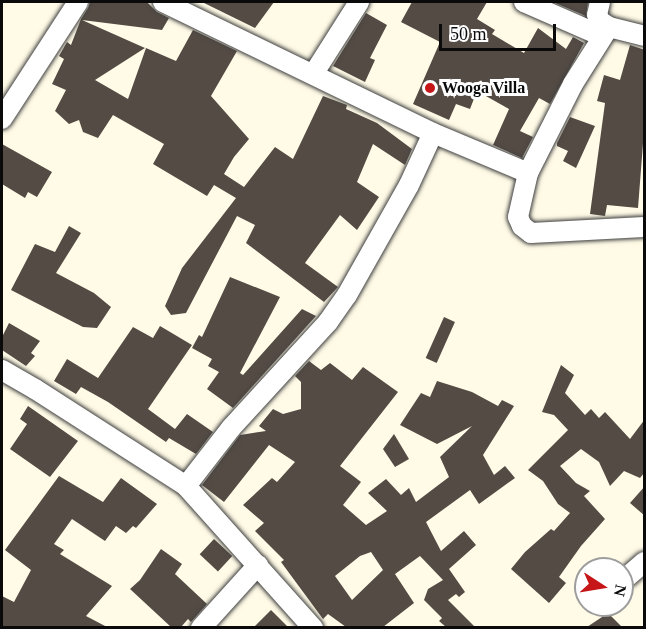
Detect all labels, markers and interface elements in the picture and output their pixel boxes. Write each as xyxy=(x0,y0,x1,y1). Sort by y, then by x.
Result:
scale bar xyxy=(442,12,559,50)
text: 50 m xyxy=(450,24,487,44)
place label: Wooga Villa xyxy=(442,78,525,98)
marker: Wooga Villa xyxy=(423,81,437,95)
north arrow xyxy=(574,557,634,617)
text: N xyxy=(611,583,630,598)

